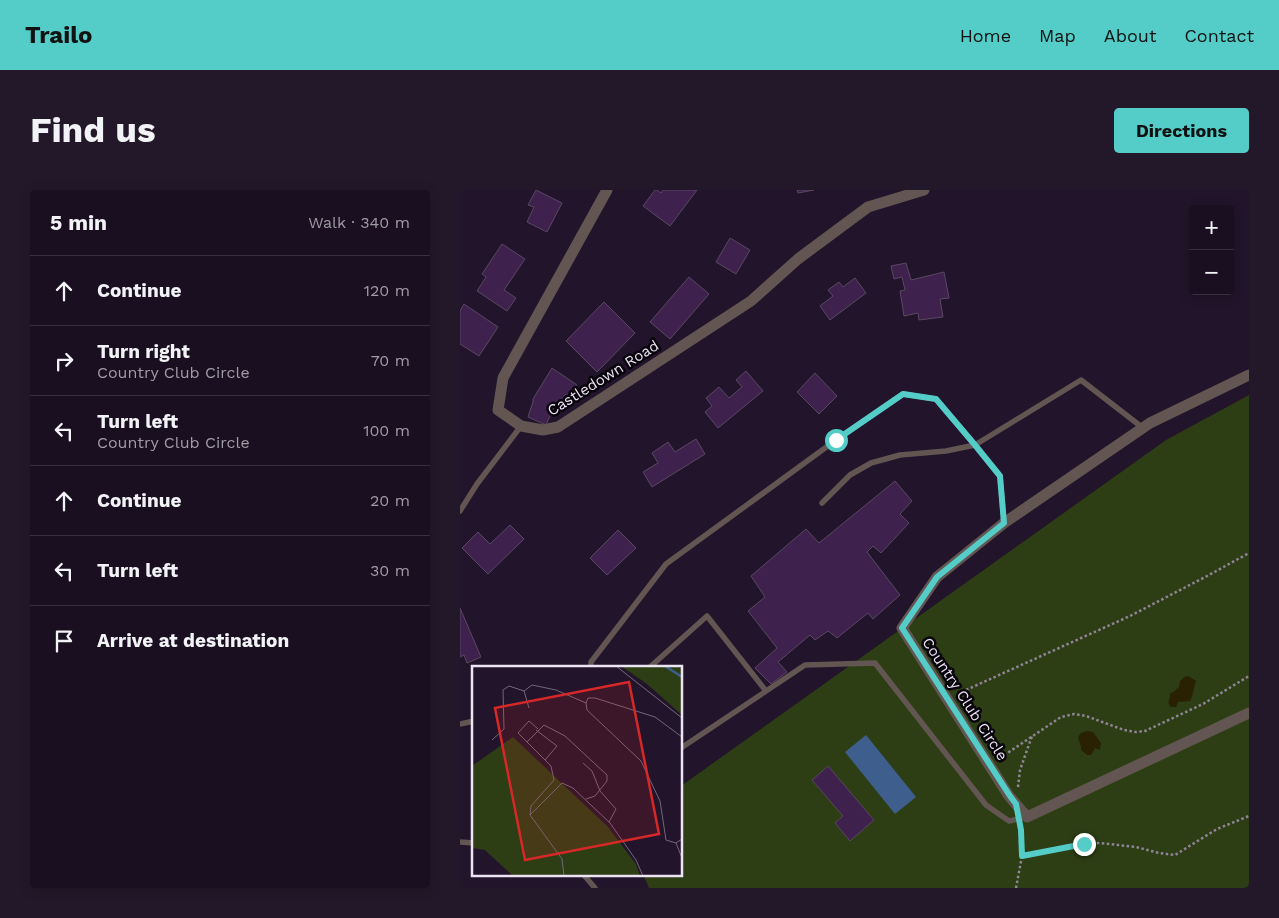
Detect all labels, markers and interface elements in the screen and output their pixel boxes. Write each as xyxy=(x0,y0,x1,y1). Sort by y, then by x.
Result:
text: Trailo xyxy=(25,21,92,49)
text: Home xyxy=(960,25,1011,46)
text: Map xyxy=(1039,25,1076,46)
text: About xyxy=(1104,25,1156,46)
text: Contact xyxy=(1184,25,1254,46)
button: Directions xyxy=(1114,108,1249,153)
text: Find us xyxy=(30,109,156,151)
map controls xyxy=(1189,205,1234,295)
button: + xyxy=(1189,205,1234,250)
text: 5 min xyxy=(50,210,107,235)
text: Walk · 340 m xyxy=(308,213,410,232)
button: − xyxy=(1189,250,1234,295)
icon: ahead xyxy=(50,277,78,305)
text: Continue xyxy=(97,279,181,302)
text: 120 m xyxy=(364,281,410,300)
street label: Castledown Road xyxy=(544,336,662,420)
text: Turn right xyxy=(97,340,190,363)
icon: right xyxy=(50,347,78,375)
text: 70 m xyxy=(371,351,410,370)
text: Country Club Circle xyxy=(97,363,250,382)
text: Turn left xyxy=(97,410,178,433)
icon: left xyxy=(50,417,78,445)
text: 100 m xyxy=(363,421,410,440)
route start xyxy=(825,429,848,452)
text: Country Club Circle xyxy=(97,433,250,452)
icon: ahead xyxy=(50,487,78,515)
text: Continue xyxy=(97,489,181,512)
text: 20 m xyxy=(370,491,410,510)
icon: left xyxy=(50,557,78,585)
text: Turn left xyxy=(97,559,178,582)
text: 30 m xyxy=(370,561,410,580)
icon: arrive xyxy=(50,627,78,655)
text: Arrive at destination xyxy=(97,629,289,652)
street label: Country Club Circle xyxy=(918,634,1012,764)
inset map xyxy=(472,666,682,876)
route end xyxy=(1073,833,1096,856)

